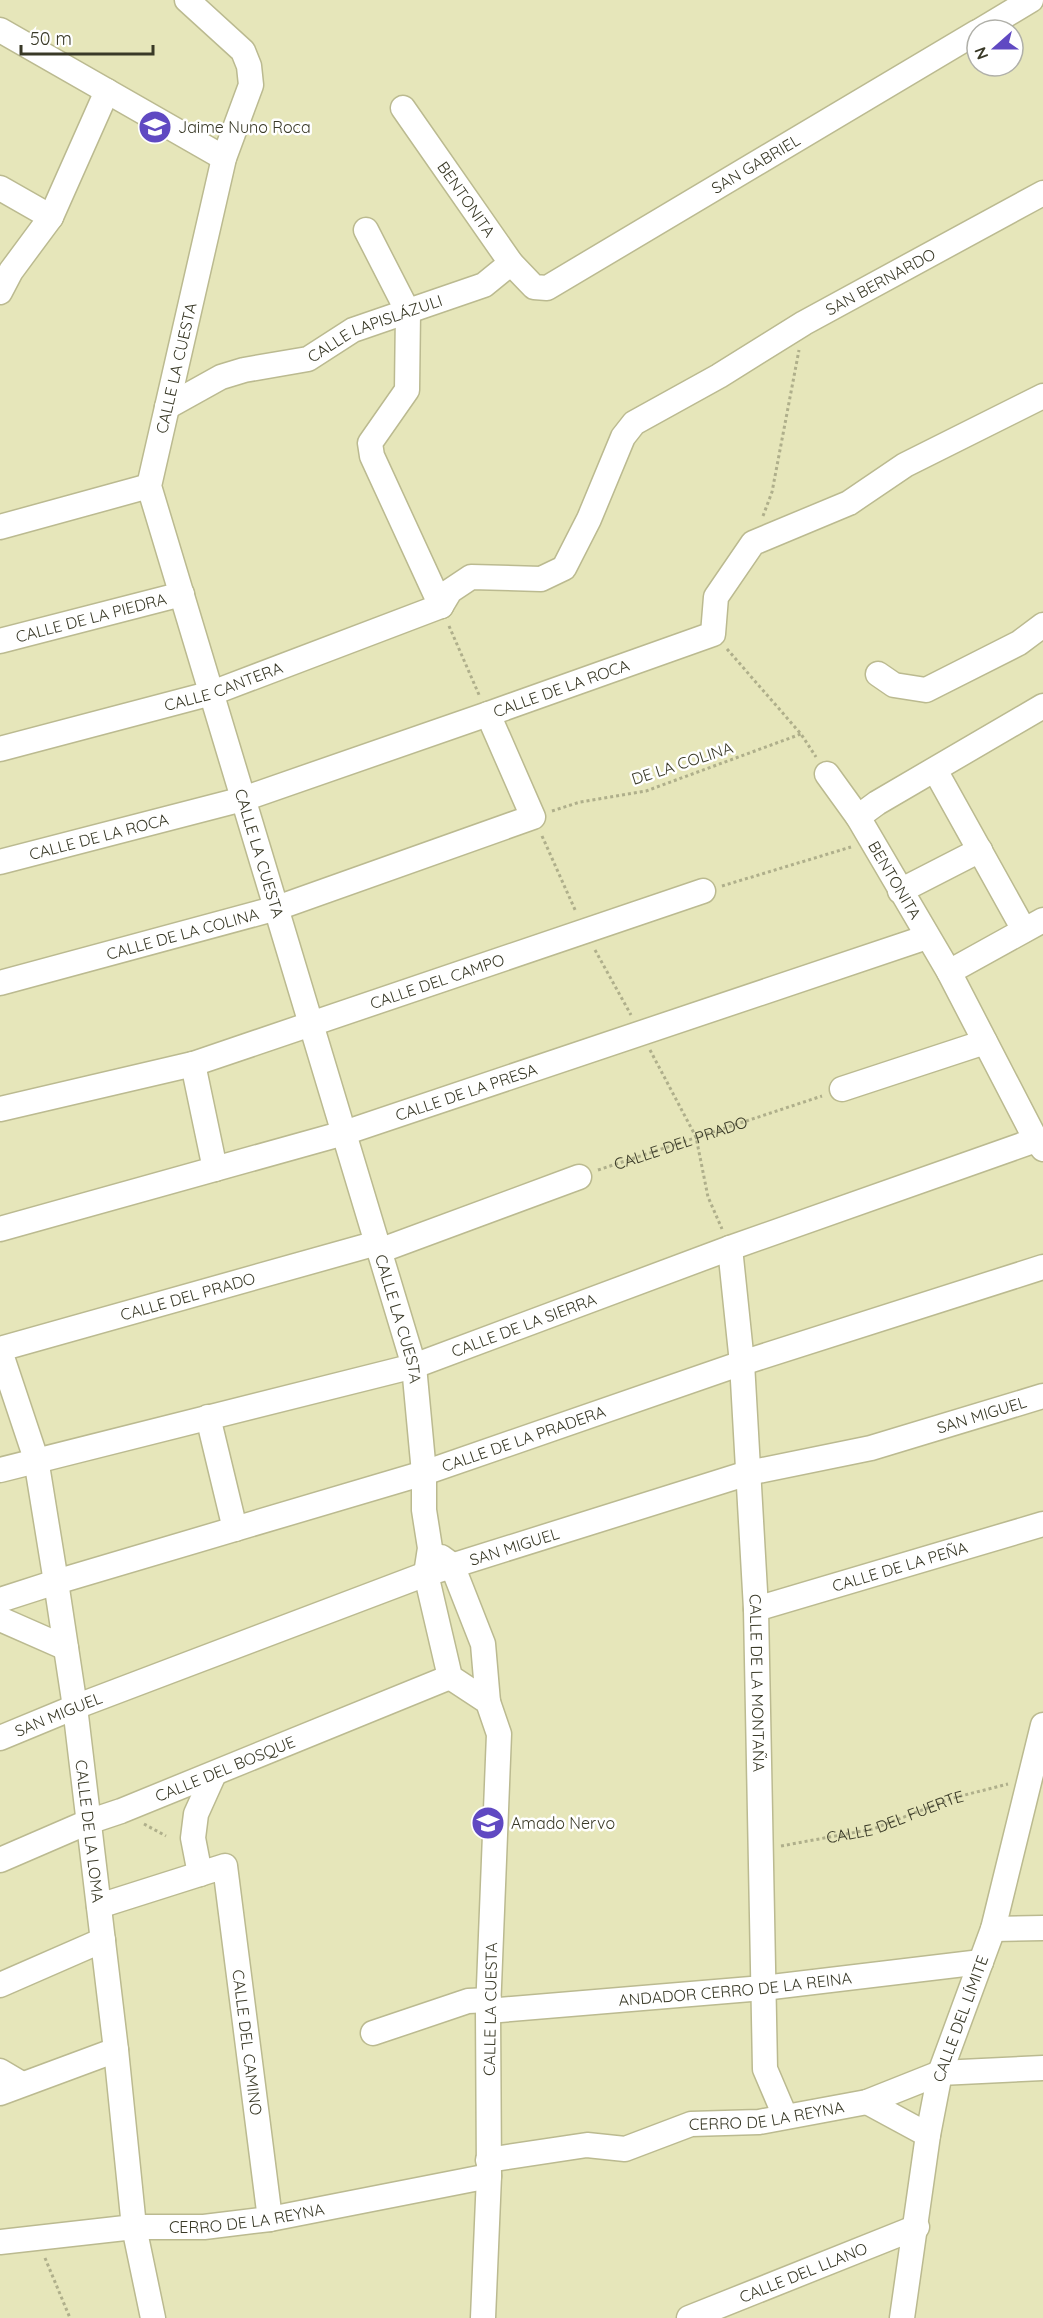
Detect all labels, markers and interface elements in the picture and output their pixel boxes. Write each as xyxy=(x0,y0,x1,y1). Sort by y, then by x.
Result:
scale bar xyxy=(21,18,153,56)
north arrow xyxy=(965,18,1025,78)
text: 50 m xyxy=(30,27,72,50)
text: N xyxy=(970,44,992,62)
school or university icon: Jaime Nuno Roca xyxy=(137,109,173,145)
place label: Jaime Nuno Roca xyxy=(178,117,311,137)
street label: SAN GABRIEL xyxy=(708,129,804,198)
street label: BENTONITA xyxy=(433,157,500,241)
street label: SAN BERNARDO xyxy=(822,244,939,319)
street label: CALLE LAPISLÁZULI xyxy=(304,290,445,367)
street label: CALLE LA CUESTA xyxy=(151,301,201,435)
street label: CALLE DE LA PIEDRA xyxy=(14,588,168,647)
street label: CALLE DE LA ROCA xyxy=(490,655,632,721)
street label: CALLE CANTERA xyxy=(162,657,285,715)
street label: DE LA COLINA xyxy=(629,737,735,789)
street label: CALLE LA CUESTA xyxy=(231,786,288,920)
street label: CALLE DE LA ROCA xyxy=(27,809,171,864)
street label: BENTONITA xyxy=(864,837,926,923)
street label: CALLE DE LA COLINA xyxy=(104,903,261,964)
street label: CALLE DEL CAMPO xyxy=(367,949,507,1013)
street label: CALLE DE LA PRESA xyxy=(393,1059,540,1125)
street label: CALLE DEL PRADO xyxy=(611,1111,750,1174)
street label: CALLE LA CUESTA xyxy=(371,1252,426,1384)
street label: CALLE DEL PRADO xyxy=(118,1268,257,1325)
street label: CALLE DE LA SIERRA xyxy=(448,1289,599,1361)
street label: SAN MIGUEL xyxy=(934,1391,1029,1438)
street label: CALLE DE LA PRADERA xyxy=(439,1401,608,1476)
street label: SAN MIGUEL xyxy=(467,1523,562,1570)
street label: CALLE DE LA PEÑA xyxy=(830,1537,970,1596)
street label: CALLE DE LA MONTAÑA xyxy=(745,1593,769,1772)
street label: SAN MIGUEL xyxy=(12,1687,105,1741)
street label: CALLE DEL BOSQUE xyxy=(152,1731,298,1806)
street label: CALLE DE LA LOMA xyxy=(71,1759,108,1904)
street label: CALLE DEL FUERTE xyxy=(825,1786,966,1847)
school or university icon: Amado Nervo xyxy=(470,1805,506,1841)
place label: Amado Nervo xyxy=(511,1813,615,1833)
street label: CALLE LA CUESTA xyxy=(479,1942,501,2076)
street label: CALLE DEL LÍMITE xyxy=(929,1953,992,2083)
street label: CALLE DEL CAMINO xyxy=(228,1968,267,2116)
street label: ANDADOR CERRO DE LA REINA xyxy=(618,1968,853,2010)
street label: CERRO DE LA REYNA xyxy=(689,2096,846,2134)
street label: CERRO DE LA REYNA xyxy=(169,2199,326,2238)
street label: CALLE DEL LLANO xyxy=(736,2238,870,2307)

